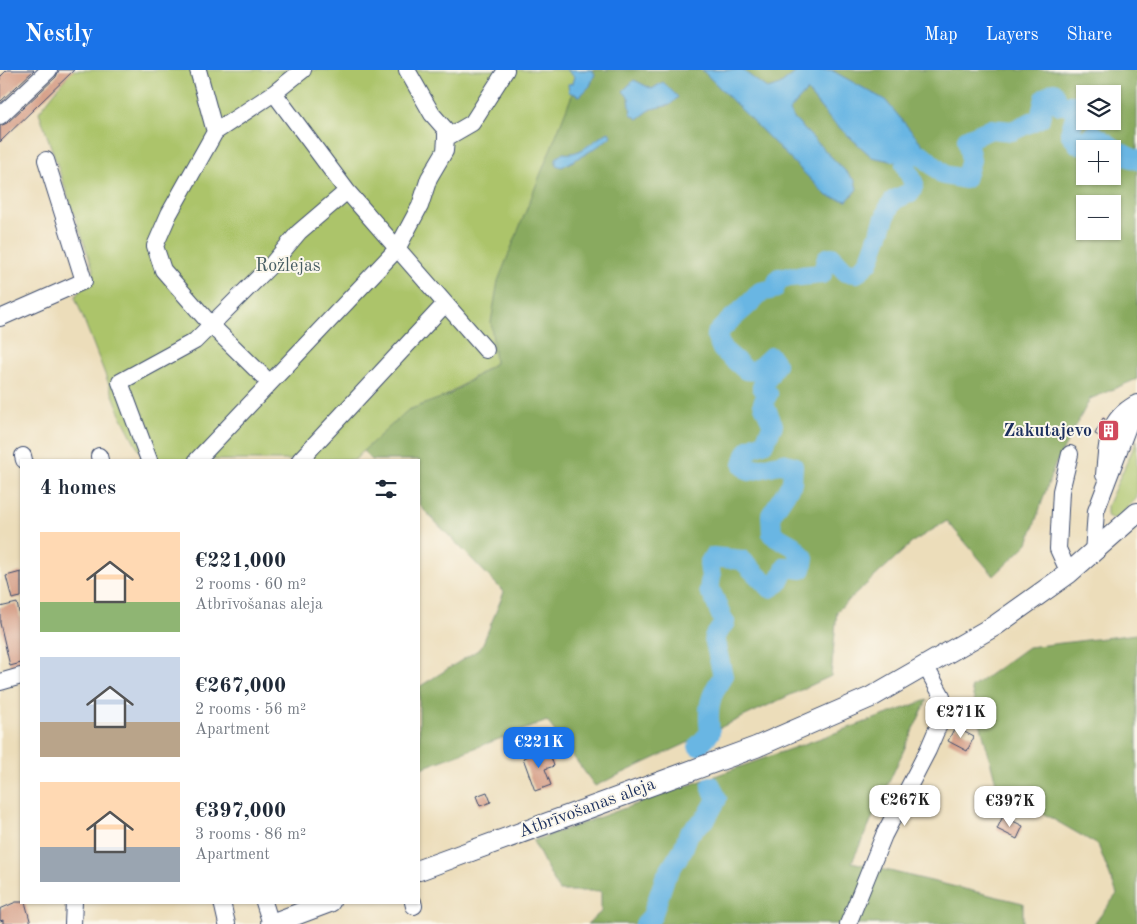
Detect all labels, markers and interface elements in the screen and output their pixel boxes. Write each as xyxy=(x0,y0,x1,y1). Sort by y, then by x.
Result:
text: Nestly xyxy=(25,23,94,47)
text: Map xyxy=(924,26,958,44)
text: Layers xyxy=(986,26,1038,44)
text: Share xyxy=(1066,26,1112,44)
map controls xyxy=(1076,85,1121,240)
button: layers xyxy=(1076,85,1121,130)
button: + xyxy=(1076,140,1121,185)
button: − xyxy=(1076,195,1121,240)
park label: Rožlejas xyxy=(255,257,321,275)
building icon: Zakutajevo xyxy=(1096,419,1120,443)
place label: Zakutajevo xyxy=(1004,422,1092,440)
icon: filters xyxy=(372,475,400,503)
text: 4 homes xyxy=(40,478,116,499)
text: €221,000 xyxy=(195,551,286,572)
icon: home xyxy=(80,552,140,612)
text: 2 rooms · 60 m² xyxy=(195,577,306,593)
text: Atbrīvošanas aleja xyxy=(195,597,323,613)
text: €267,000 xyxy=(195,676,286,697)
icon: home xyxy=(80,677,140,737)
pin: €271K xyxy=(926,696,996,739)
text: 2 rooms · 56 m² xyxy=(195,702,306,718)
text: €271K xyxy=(936,705,986,721)
text: Apartment xyxy=(195,722,270,738)
pin: €221K xyxy=(504,726,574,769)
text: €221K xyxy=(514,735,564,751)
street label: Atbrīvošanas aleja xyxy=(516,775,658,841)
pin: €267K xyxy=(870,784,940,827)
pin: €397K xyxy=(975,786,1045,828)
text: €267K xyxy=(880,793,930,809)
text: €397K xyxy=(985,794,1035,810)
text: €397,000 xyxy=(195,801,286,822)
icon: home xyxy=(80,802,140,862)
text: 3 rooms · 86 m² xyxy=(195,827,306,843)
text: Apartment xyxy=(195,847,270,863)

